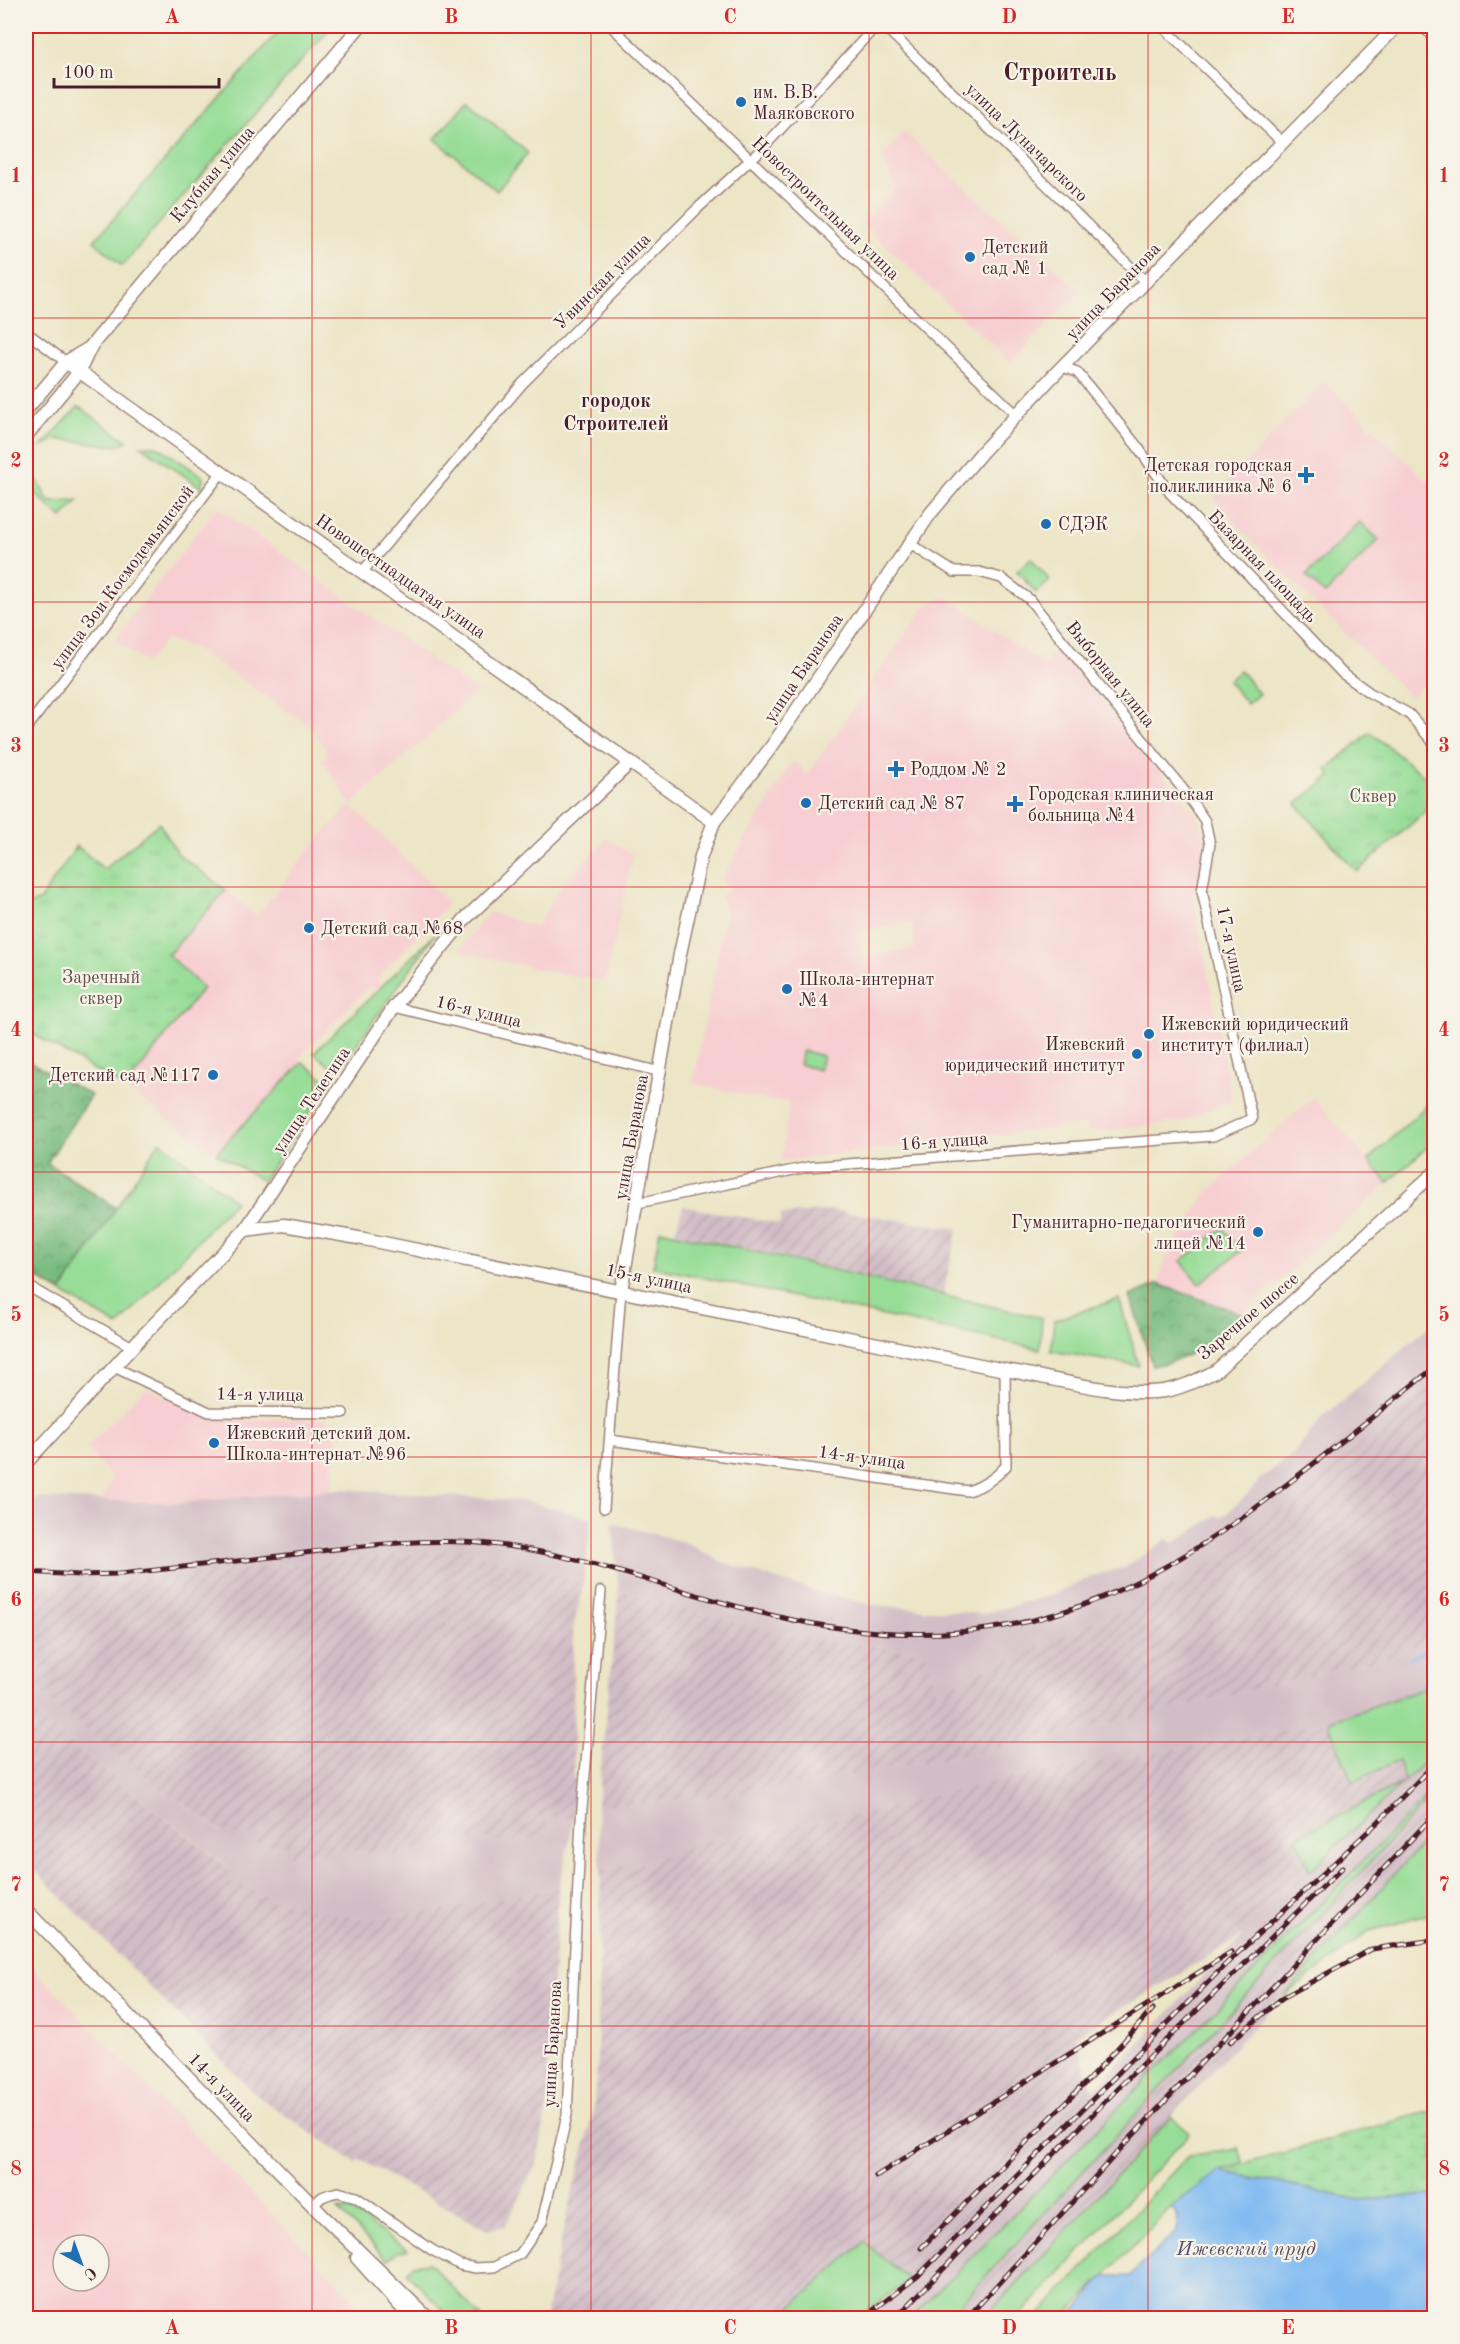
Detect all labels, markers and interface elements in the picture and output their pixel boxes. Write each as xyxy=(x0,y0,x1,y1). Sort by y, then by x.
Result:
text: A xyxy=(164,8,180,28)
text: B xyxy=(444,8,458,28)
text: C xyxy=(723,8,737,28)
text: D xyxy=(1001,8,1017,28)
text: E xyxy=(1281,8,1295,28)
scale bar xyxy=(54,51,219,89)
district label: Строитель xyxy=(1003,62,1117,86)
text: 100 m xyxy=(63,64,114,82)
street label: улица Луначарского xyxy=(962,80,1091,206)
place label: им. В.В. Маяковского xyxy=(753,84,855,123)
marker: им. В.В. Маяковского xyxy=(734,95,748,109)
street label: Клубная улица xyxy=(167,123,258,226)
street label: Новостроительная улица xyxy=(748,134,903,284)
text: 1 xyxy=(10,167,22,187)
text: 1 xyxy=(1438,167,1450,187)
street label: Увинская улица xyxy=(551,230,655,333)
place label: Детский сад № 1 xyxy=(982,239,1048,278)
street label: улица Баранова xyxy=(1063,240,1164,344)
marker: Детский сад № 1 xyxy=(963,250,977,264)
district label: городок Строителей xyxy=(563,392,669,435)
text: 2 xyxy=(10,452,22,472)
text: 2 xyxy=(1438,452,1450,472)
place label: Детская городская поликлиника № 6 xyxy=(1144,457,1292,496)
marker: Детская городская поликлиника № 6 xyxy=(1297,466,1315,484)
street label: улица Зои Космодемьянской xyxy=(48,482,198,673)
street label: Базарная площадь xyxy=(1204,507,1320,626)
street label: Новошестнадцатая улица xyxy=(312,511,489,643)
place label: СДЭК xyxy=(1058,516,1108,534)
marker: СДЭК xyxy=(1039,517,1053,531)
street label: улица Баранова xyxy=(761,611,847,726)
street label: Выборная улица xyxy=(1062,618,1158,731)
text: 3 xyxy=(10,737,22,757)
text: 3 xyxy=(1438,737,1450,757)
marker: Роддом № 2 xyxy=(887,760,905,778)
place label: Роддом № 2 xyxy=(910,761,1006,779)
place label: Городская клиническая больница №4 xyxy=(1028,786,1214,825)
park label: Сквер xyxy=(1349,788,1397,806)
place label: Детский сад № 87 xyxy=(818,795,965,813)
marker: Городская клиническая больница №4 xyxy=(1006,795,1024,813)
marker: Детский сад № 87 xyxy=(799,796,813,810)
street label: 17-я улица xyxy=(1213,904,1249,994)
place label: Детский сад №68 xyxy=(321,920,463,938)
marker: Детский сад №68 xyxy=(302,921,316,935)
park label: Заречный сквер xyxy=(62,969,140,1008)
place label: Школа-интернат №4 xyxy=(799,971,934,1010)
marker: Школа-интернат №4 xyxy=(780,982,794,996)
street label: 16-я улица xyxy=(434,993,524,1031)
place label: Ижевский юридический институт (филиал) xyxy=(1161,1016,1349,1056)
text: 4 xyxy=(10,1021,22,1041)
text: 4 xyxy=(1438,1021,1450,1041)
marker: Ижевский юридический институт (филиал) xyxy=(1142,1027,1156,1041)
place label: Ижевский юридический институт xyxy=(945,1036,1125,1075)
street label: улица Телегина xyxy=(270,1044,354,1157)
marker: Ижевский юридический институт xyxy=(1130,1047,1144,1061)
place label: Детский сад №117 xyxy=(48,1067,201,1085)
marker: Детский сад №117 xyxy=(206,1068,220,1082)
street label: улица Баранова xyxy=(612,1073,652,1201)
street label: 16-я улица xyxy=(900,1130,989,1154)
place label: Гуманитарно-педагогический лицей №14 xyxy=(1011,1214,1246,1253)
marker: Гуманитарно-педагогический лицей №14 xyxy=(1251,1225,1265,1239)
street label: 15-я улица xyxy=(604,1261,694,1297)
street label: Заречное шоссе xyxy=(1195,1270,1302,1364)
text: 5 xyxy=(10,1305,22,1326)
text: 5 xyxy=(1438,1305,1450,1326)
street label: 14-я улица xyxy=(216,1385,304,1405)
place label: Ижевский детский дом. Школа-интернат №96 xyxy=(226,1425,411,1464)
marker: Ижевский детский дом. Школа-интернат №96 xyxy=(207,1436,221,1450)
street label: 14-я улица xyxy=(817,1443,907,1473)
text: 6 xyxy=(10,1591,22,1611)
text: 6 xyxy=(1438,1591,1450,1611)
text: 7 xyxy=(10,1876,22,1896)
text: 7 xyxy=(1438,1876,1450,1896)
street label: улица Баранова xyxy=(541,1980,565,2108)
street label: 14-я улица xyxy=(184,2050,258,2126)
text: 8 xyxy=(10,2160,22,2180)
text: 8 xyxy=(1438,2160,1450,2180)
north arrow xyxy=(51,2233,111,2293)
water label: Ижевский пруд xyxy=(1175,2240,1316,2260)
text: С xyxy=(80,2263,99,2282)
text: A xyxy=(164,2319,180,2339)
text: B xyxy=(444,2319,458,2339)
text: C xyxy=(723,2319,737,2339)
text: D xyxy=(1001,2319,1017,2339)
text: E xyxy=(1281,2319,1295,2339)

